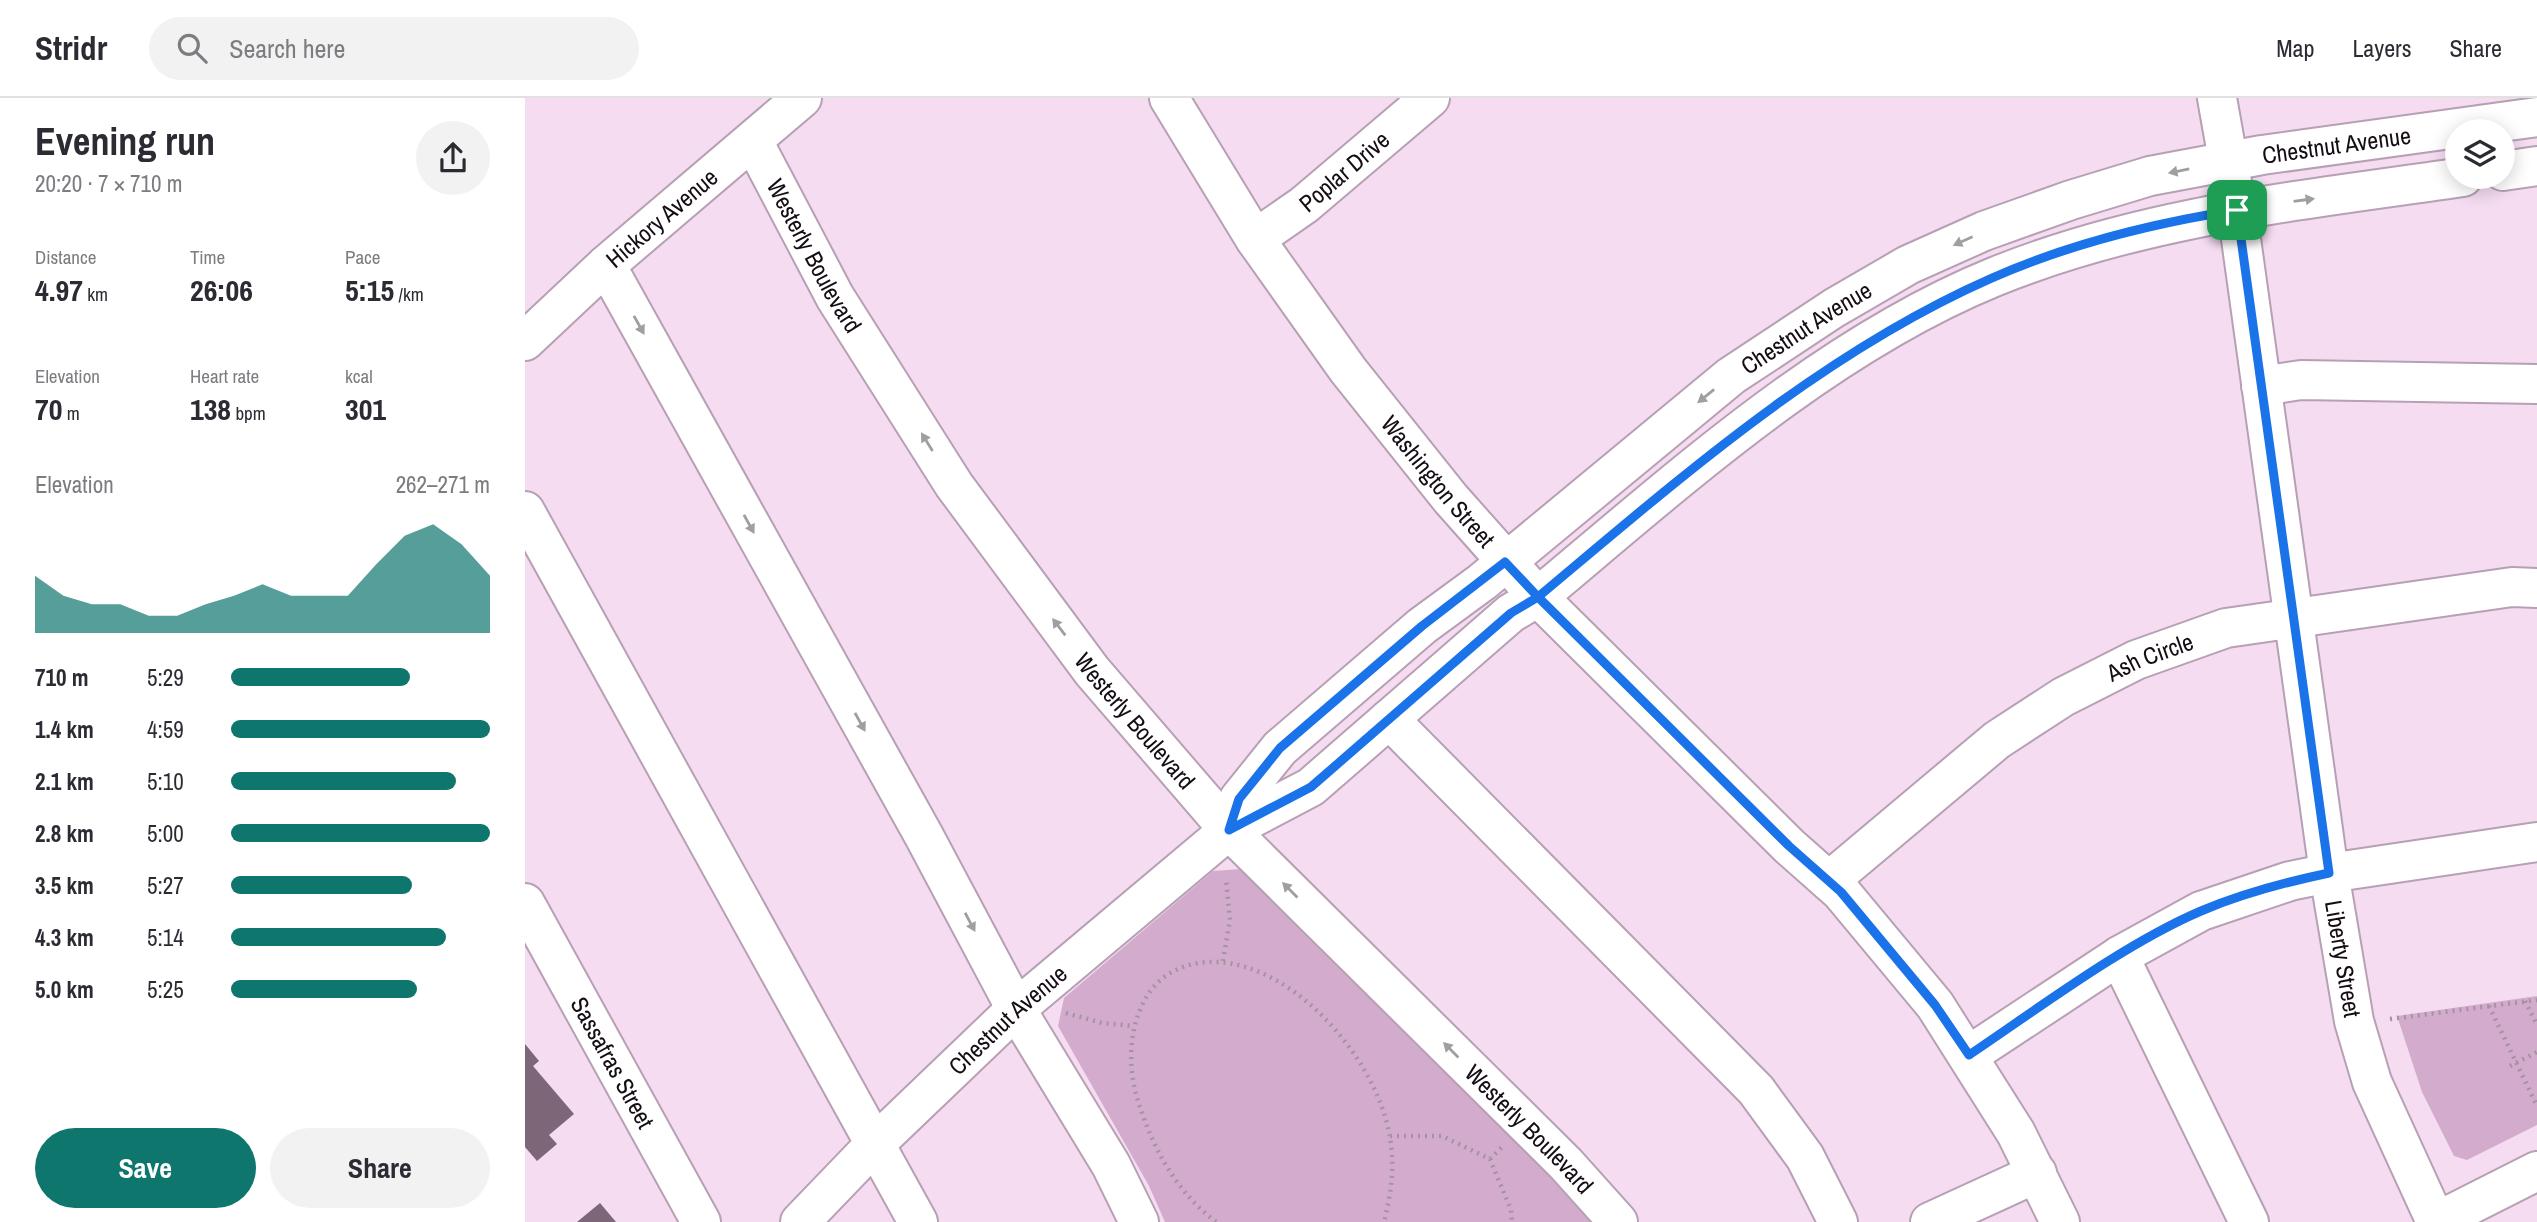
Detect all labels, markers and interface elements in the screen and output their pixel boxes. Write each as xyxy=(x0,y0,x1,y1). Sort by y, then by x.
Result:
search box xyxy=(149,17,639,80)
text: Stridr xyxy=(35,26,107,70)
icon: search xyxy=(173,29,211,67)
text: Search here xyxy=(229,31,345,66)
text: Map xyxy=(2276,32,2314,64)
text: Layers xyxy=(2352,32,2411,64)
text: Share xyxy=(2449,32,2502,64)
text: Evening run xyxy=(35,116,215,167)
street label: Chestnut Avenue xyxy=(2260,119,2413,171)
map controls xyxy=(2445,119,2515,189)
button: layers xyxy=(2445,119,2515,189)
button: share xyxy=(416,121,490,195)
street label: Poplar Drive xyxy=(1292,123,1396,219)
street label: Hickory Avenue xyxy=(599,161,724,275)
one-way arrow xyxy=(2168,165,2190,176)
text: 20:20 · 7 × 710 m xyxy=(35,168,182,199)
street label: Westerly Boulevard xyxy=(760,173,869,338)
pin xyxy=(2207,180,2267,240)
icon: arrive xyxy=(2218,191,2256,229)
one-way arrow xyxy=(2294,194,2316,205)
one-way arrow xyxy=(1953,235,1973,247)
text: Distance xyxy=(35,244,96,270)
text: Time xyxy=(190,244,225,270)
text: Pace xyxy=(345,244,381,270)
text: 4.97 xyxy=(35,270,83,310)
text: 26:06 xyxy=(190,270,253,310)
text: 5:15 xyxy=(345,270,394,310)
street label: Chestnut Avenue xyxy=(1734,274,1877,381)
text: km xyxy=(83,281,108,307)
text: /km xyxy=(394,281,424,307)
one-way arrow xyxy=(633,315,645,335)
text: Elevation xyxy=(35,363,100,389)
text: Heart rate xyxy=(190,363,259,389)
text: kcal xyxy=(345,363,373,389)
text: 70 xyxy=(35,389,62,429)
text: 138 xyxy=(190,389,231,429)
text: 301 xyxy=(345,389,386,429)
one-way arrow xyxy=(1698,389,1716,404)
text: m xyxy=(62,400,80,426)
text: bpm xyxy=(231,400,266,426)
street label: Washington Street xyxy=(1374,408,1503,554)
one-way arrow xyxy=(920,432,933,452)
text: Elevation xyxy=(35,469,114,500)
text: 262–271 m xyxy=(396,469,490,500)
one-way arrow xyxy=(743,514,755,534)
one-way arrow xyxy=(1053,618,1067,636)
street label: Ash Circle xyxy=(2100,625,2197,689)
street label: Westerly Boulevard xyxy=(1067,646,1203,796)
text: 710 m xyxy=(35,662,88,693)
text: 5:29 xyxy=(147,662,184,693)
one-way arrow xyxy=(854,713,866,732)
text: 1.4 km xyxy=(35,714,94,745)
text: 4:59 xyxy=(147,714,184,745)
text: 2.1 km xyxy=(35,766,94,797)
text: 5:10 xyxy=(147,766,184,797)
text: 2.8 km xyxy=(35,818,94,849)
text: 5:00 xyxy=(147,818,184,849)
text: 3.5 km xyxy=(35,870,94,901)
text: 5:27 xyxy=(147,870,184,901)
one-way arrow xyxy=(1281,881,1298,898)
street label: Liberty Street xyxy=(2318,898,2369,1020)
one-way arrow xyxy=(964,912,975,932)
text: 4.3 km xyxy=(35,922,94,953)
text: 5:14 xyxy=(147,922,184,953)
street label: Chestnut Avenue xyxy=(941,957,1073,1082)
text: 5.0 km xyxy=(35,974,94,1005)
text: 5:25 xyxy=(147,974,184,1005)
street label: Sassafras Street xyxy=(564,991,662,1134)
one-way arrow xyxy=(1443,1042,1459,1058)
street label: Westerly Boulevard xyxy=(1458,1057,1601,1200)
button: Save xyxy=(35,1128,256,1208)
button: Share xyxy=(270,1128,490,1208)

